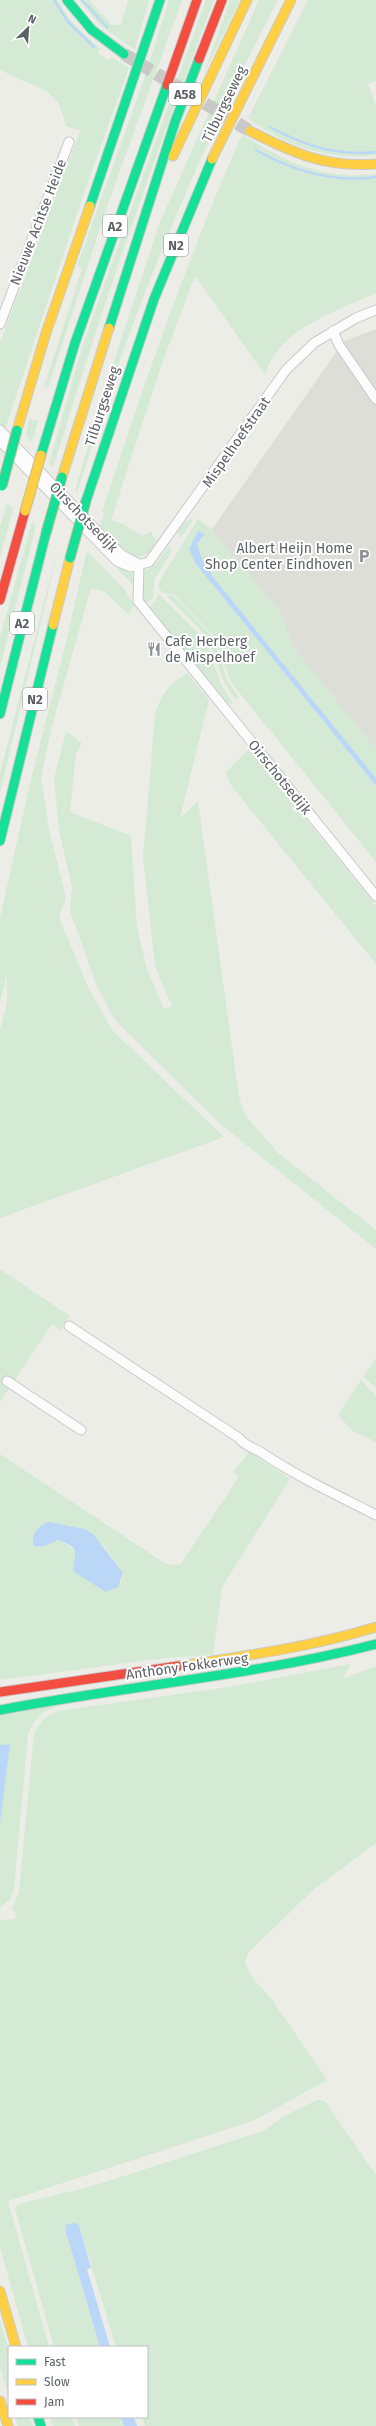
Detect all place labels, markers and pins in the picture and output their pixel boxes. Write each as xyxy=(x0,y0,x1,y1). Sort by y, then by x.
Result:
place label: Albert Heijn Home Shop Center Eindhoven xyxy=(205,540,353,573)
parking icon: Albert Heijn Home Shop Center Eindhoven xyxy=(356,548,372,564)
place label: Cafe Herberg de Mispelhoef xyxy=(165,633,256,666)
restaurant icon: Cafe Herberg de Mispelhoef xyxy=(146,641,162,657)

